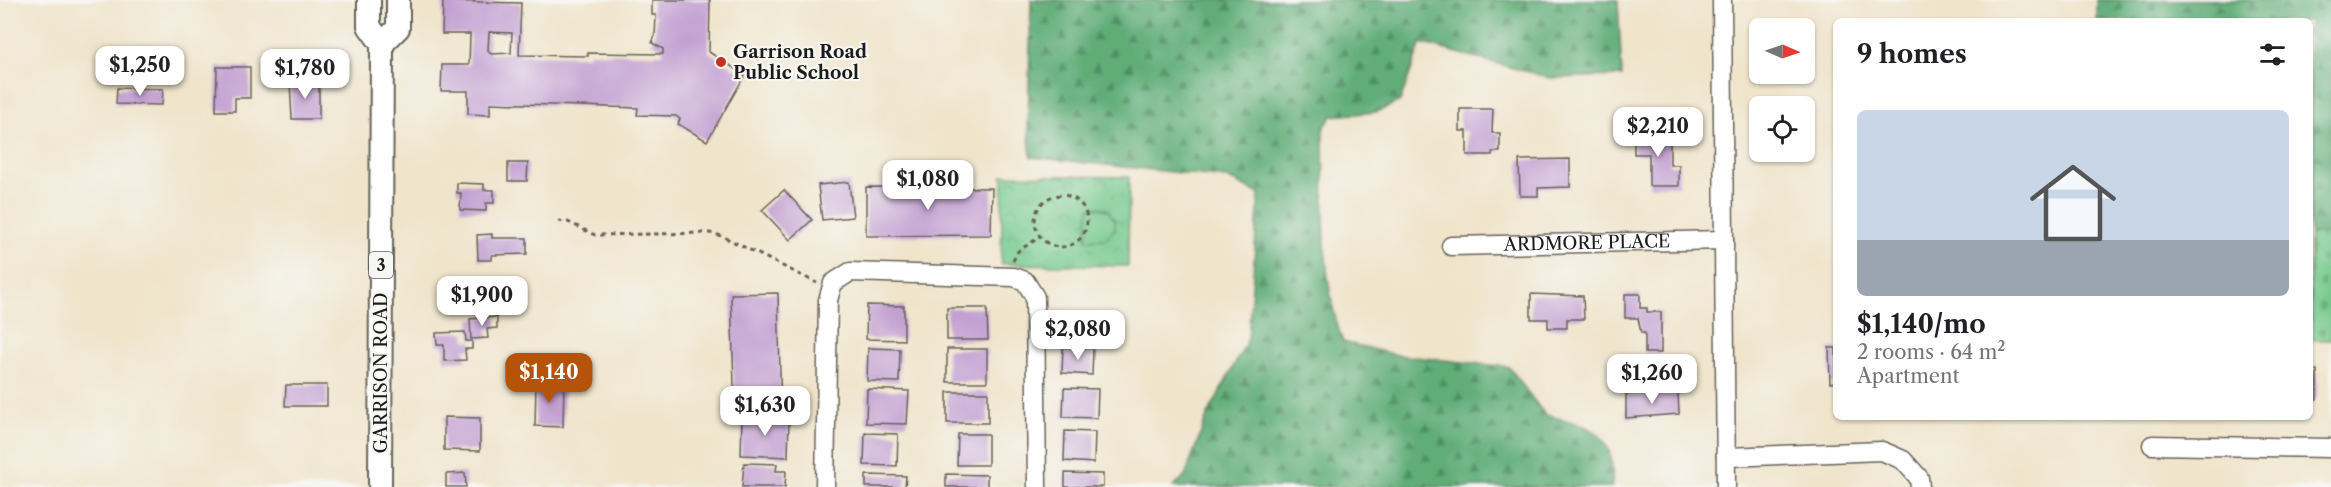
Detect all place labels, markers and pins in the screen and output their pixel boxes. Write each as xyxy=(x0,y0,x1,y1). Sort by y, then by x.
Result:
place label: Garrison Road Public School xyxy=(733,41,867,84)
pin: $1,250 xyxy=(91,46,189,97)
pin: $1,780 xyxy=(256,49,354,100)
marker: Garrison Road Public School xyxy=(714,55,728,69)
pin: $2,210 xyxy=(1609,107,1707,158)
pin: $1,080 xyxy=(879,160,977,211)
pin: $1,900 xyxy=(433,276,531,327)
pin: $2,080 xyxy=(1029,310,1127,361)
pin: $1,140 xyxy=(500,353,598,404)
pin: $1,260 xyxy=(1603,354,1701,405)
pin: $1,630 xyxy=(716,386,814,437)

